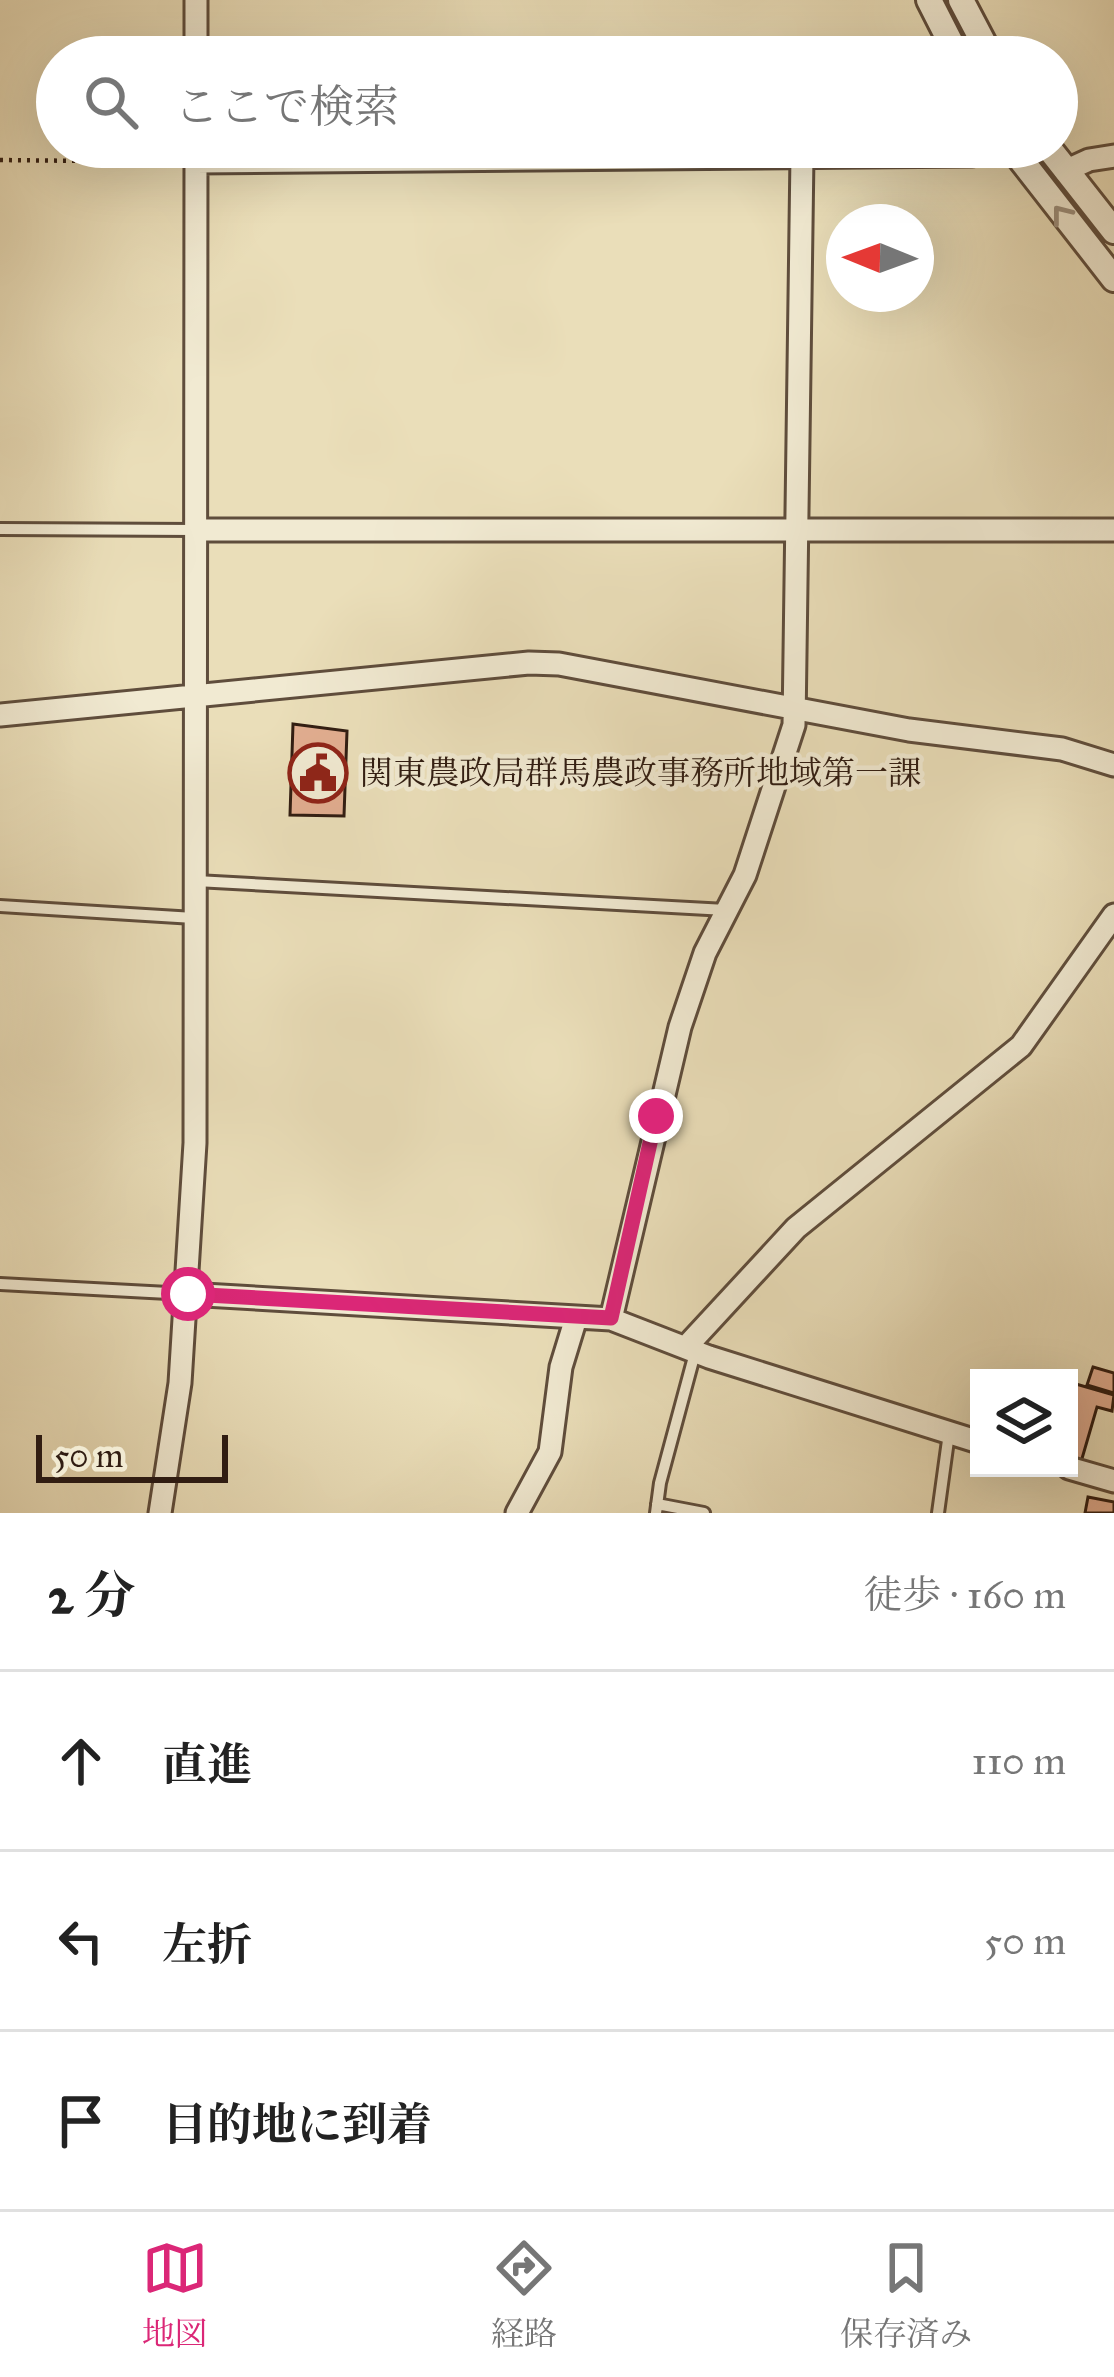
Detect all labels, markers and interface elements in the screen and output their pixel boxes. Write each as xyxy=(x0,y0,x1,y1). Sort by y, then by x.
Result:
search box xyxy=(36,36,1078,168)
icon: search xyxy=(78,69,144,135)
text: ここで検索 xyxy=(174,79,399,134)
north arrow xyxy=(826,204,934,312)
one-way arrow xyxy=(1054,206,1075,228)
public building icon: 関東農政局群馬農政事務所地域第一課 xyxy=(287,742,349,804)
place label: 関東農政局群馬農政事務所地域第一課 xyxy=(360,753,921,793)
route end xyxy=(629,1089,683,1143)
route start xyxy=(161,1267,215,1321)
map controls xyxy=(970,1369,1078,1477)
button: layers xyxy=(970,1369,1078,1477)
scale bar xyxy=(36,1429,228,1482)
text: 50 m xyxy=(54,1436,123,1476)
text: 2 分 xyxy=(48,1565,135,1627)
text: 徒歩 · 160 m xyxy=(864,1571,1066,1619)
icon: ahead xyxy=(48,1728,114,1794)
text: 直進 xyxy=(162,1737,252,1792)
text: 110 m xyxy=(971,1737,1066,1785)
icon: left xyxy=(48,1908,114,1974)
text: 左折 xyxy=(162,1917,252,1972)
text: 50 m xyxy=(984,1917,1066,1965)
icon: arrive xyxy=(48,2088,114,2154)
text: 目的地に到着 xyxy=(162,2097,432,2152)
tab: 地図 xyxy=(142,2235,208,2354)
tab: 経路 xyxy=(491,2235,557,2354)
tab: 保存済み xyxy=(840,2235,972,2354)

